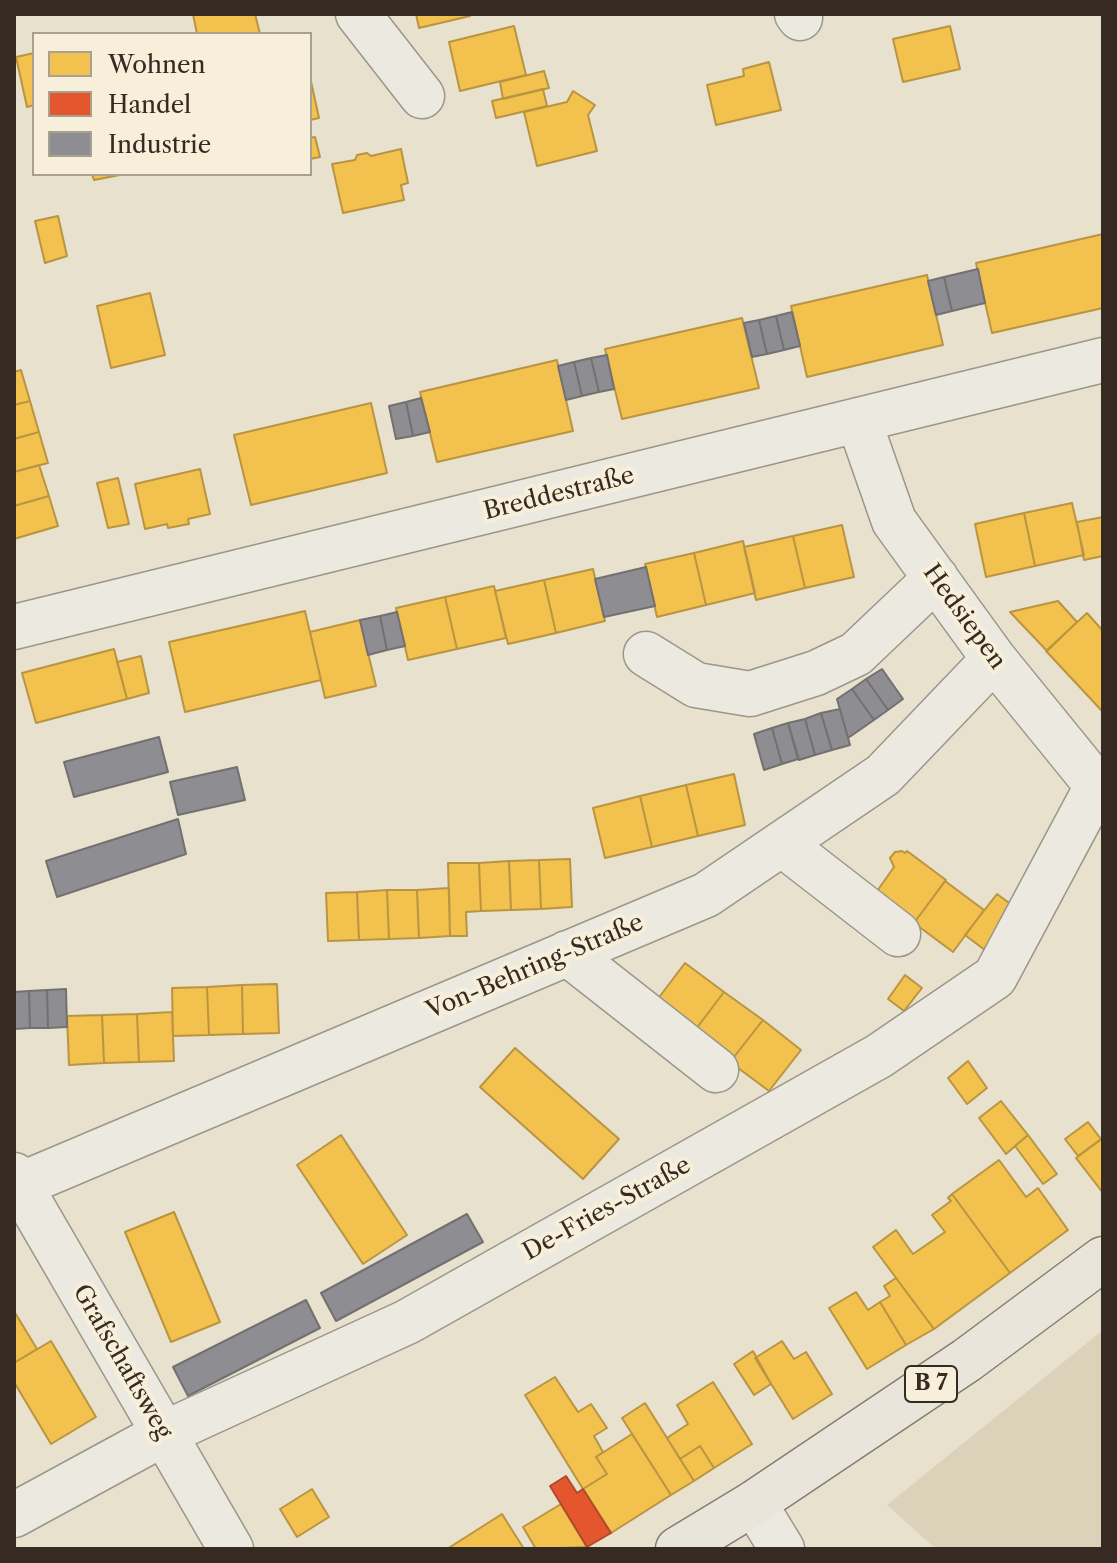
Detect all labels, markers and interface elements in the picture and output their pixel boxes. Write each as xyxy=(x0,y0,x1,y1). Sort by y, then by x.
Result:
legend xyxy=(32,32,312,176)
text: Wohnen xyxy=(108,50,206,79)
text: Handel xyxy=(108,90,191,119)
text: Industrie xyxy=(108,130,211,159)
street label: Breddestraße xyxy=(481,461,637,527)
street label: Hedsiepen xyxy=(916,559,1012,675)
street label: Von-Behring-Straße xyxy=(422,908,648,1026)
street label: De-Fries-Straße xyxy=(518,1151,696,1267)
street label: Grafschaftsweg xyxy=(66,1280,178,1444)
road number: B 7 xyxy=(905,1366,957,1402)

